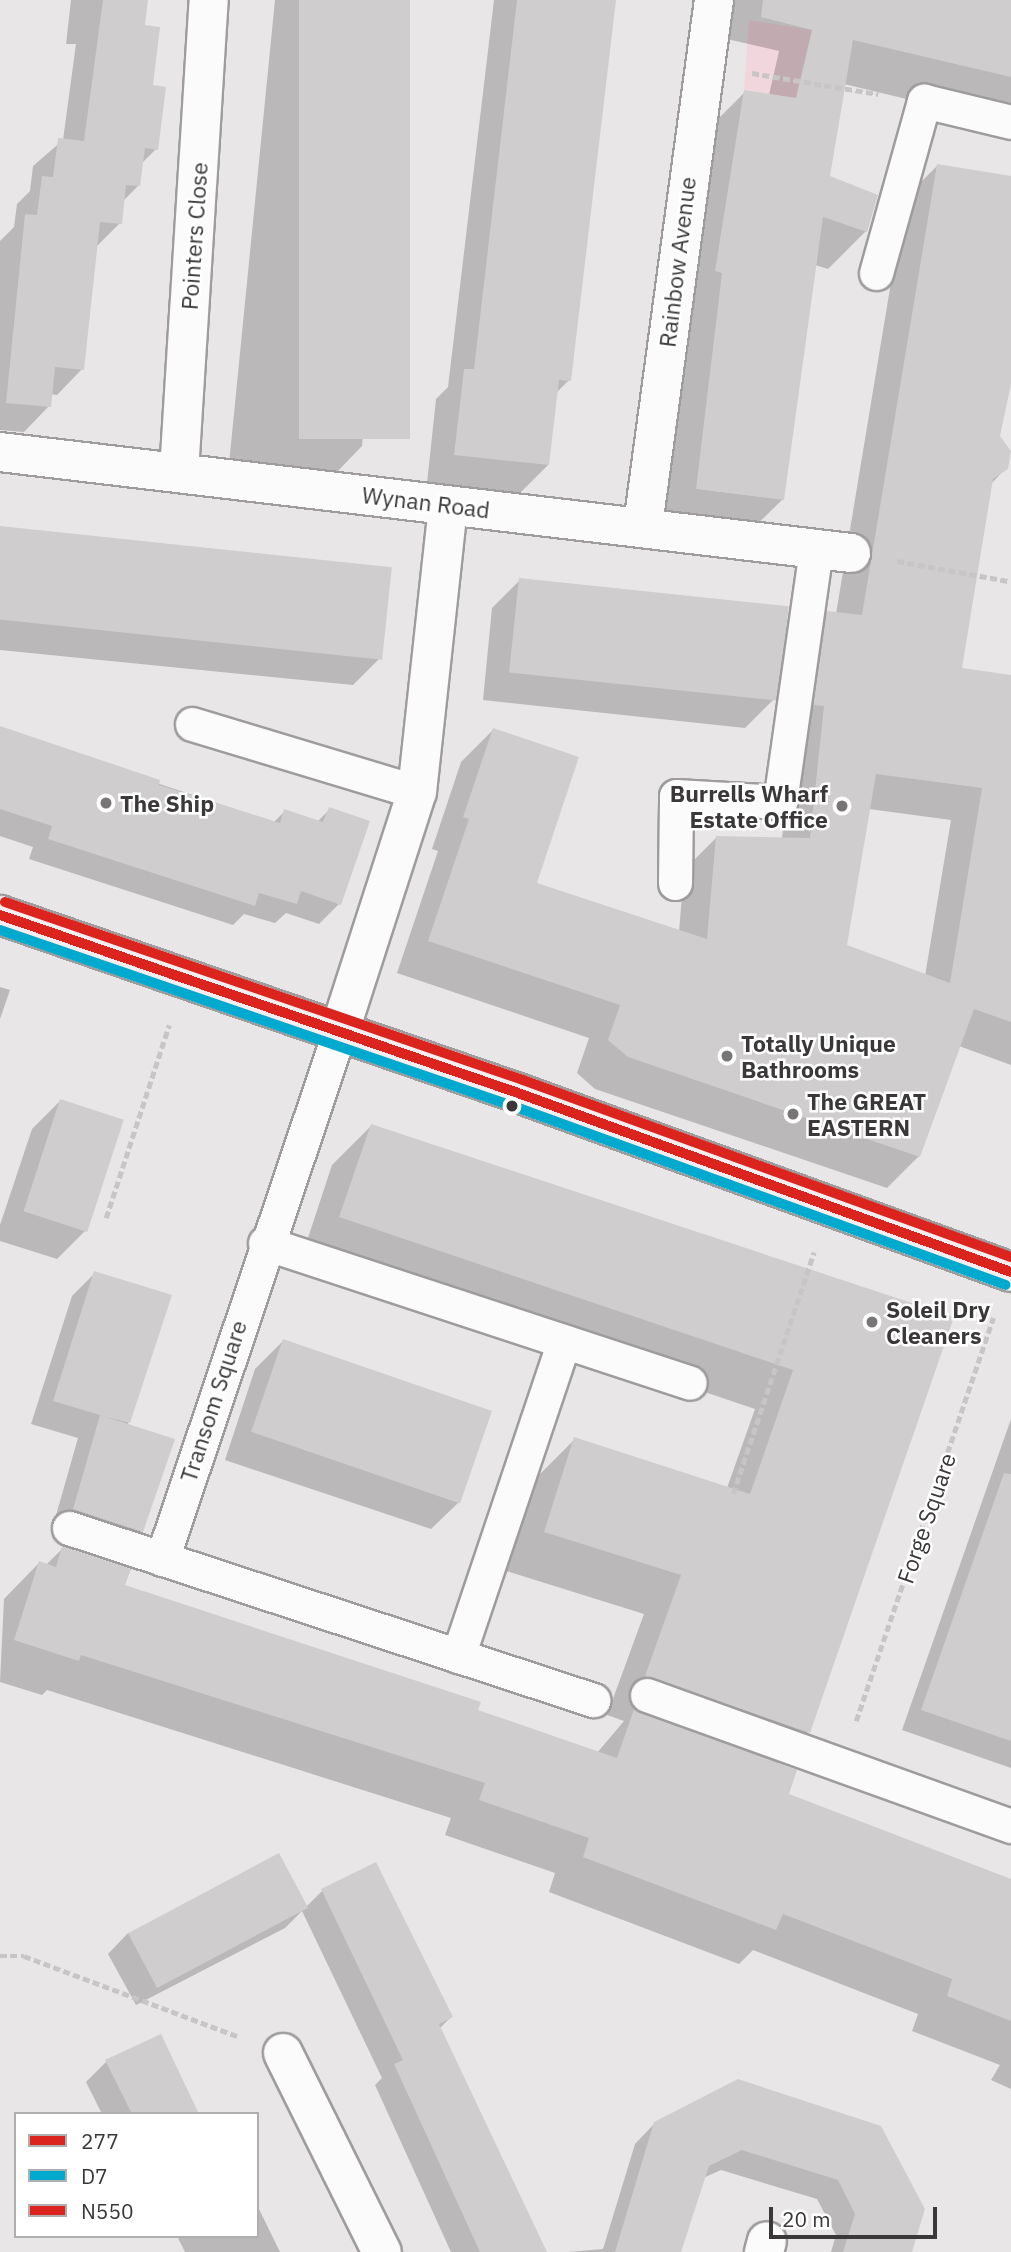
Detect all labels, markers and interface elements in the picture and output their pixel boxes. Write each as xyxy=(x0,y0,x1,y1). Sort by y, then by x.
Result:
street label: Pointers Close xyxy=(175,161,213,311)
street label: Rainbow Avenue xyxy=(653,175,701,349)
street label: Wynan Road xyxy=(360,480,492,524)
place label: Burrells Wharf Estate Office xyxy=(670,779,828,833)
place label: The Ship xyxy=(120,789,214,817)
marker: The Ship xyxy=(98,795,114,811)
marker: Burrells Wharf Estate Office xyxy=(834,798,850,814)
place label: Totally Unique Bathrooms xyxy=(741,1029,896,1083)
marker: Totally Unique Bathrooms xyxy=(719,1048,735,1064)
place label: The GREAT EASTERN xyxy=(807,1087,926,1141)
unlabelled marker xyxy=(505,1099,519,1113)
marker: The GREAT EASTERN xyxy=(785,1106,801,1122)
place label: Soleil Dry Cleaners xyxy=(886,1295,990,1349)
marker: Soleil Dry Cleaners xyxy=(864,1314,880,1330)
street label: Transom Square xyxy=(174,1317,252,1485)
street label: Forge Square xyxy=(891,1449,961,1587)
legend xyxy=(14,2112,259,2238)
text: 277 xyxy=(81,2127,119,2155)
text: D7 xyxy=(81,2162,108,2190)
scale bar xyxy=(773,2192,941,2236)
text: N550 xyxy=(81,2197,134,2225)
text: 20 m xyxy=(782,2205,831,2233)

